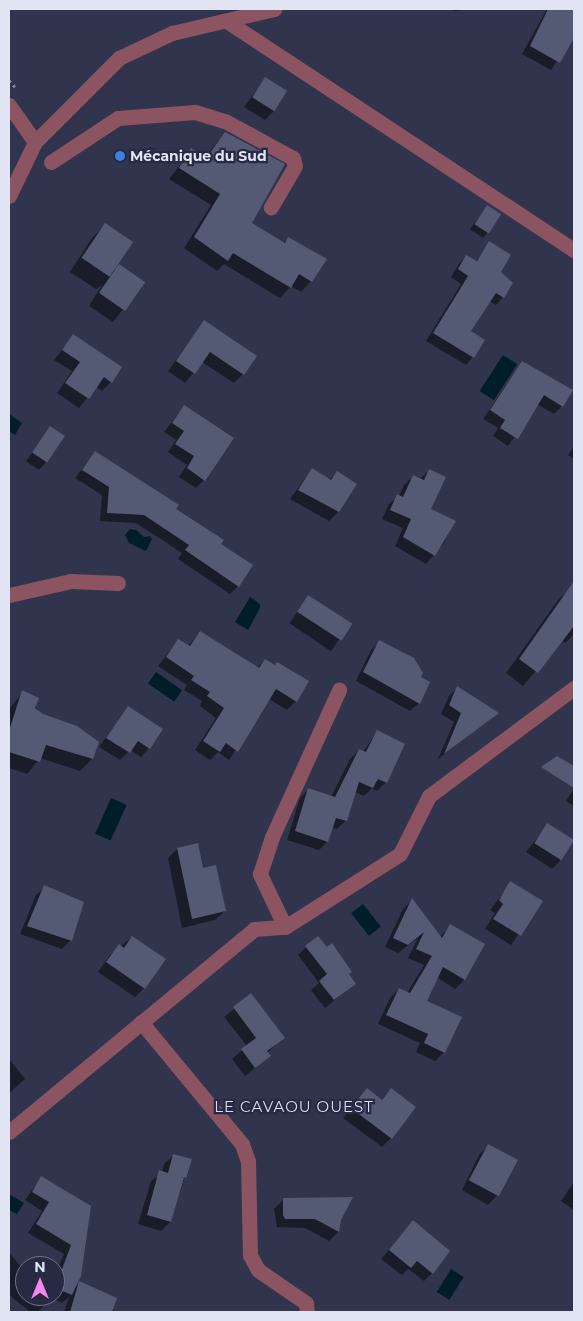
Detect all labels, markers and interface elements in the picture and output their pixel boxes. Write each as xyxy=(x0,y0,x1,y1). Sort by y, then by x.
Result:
place label: Mécanique du Sud xyxy=(130,148,267,164)
marker: Mécanique du Sud xyxy=(114,150,126,162)
district label: LE CAVAOU OUEST xyxy=(212,1098,376,1116)
north arrow xyxy=(15,1256,65,1306)
text: N xyxy=(34,1258,46,1276)

